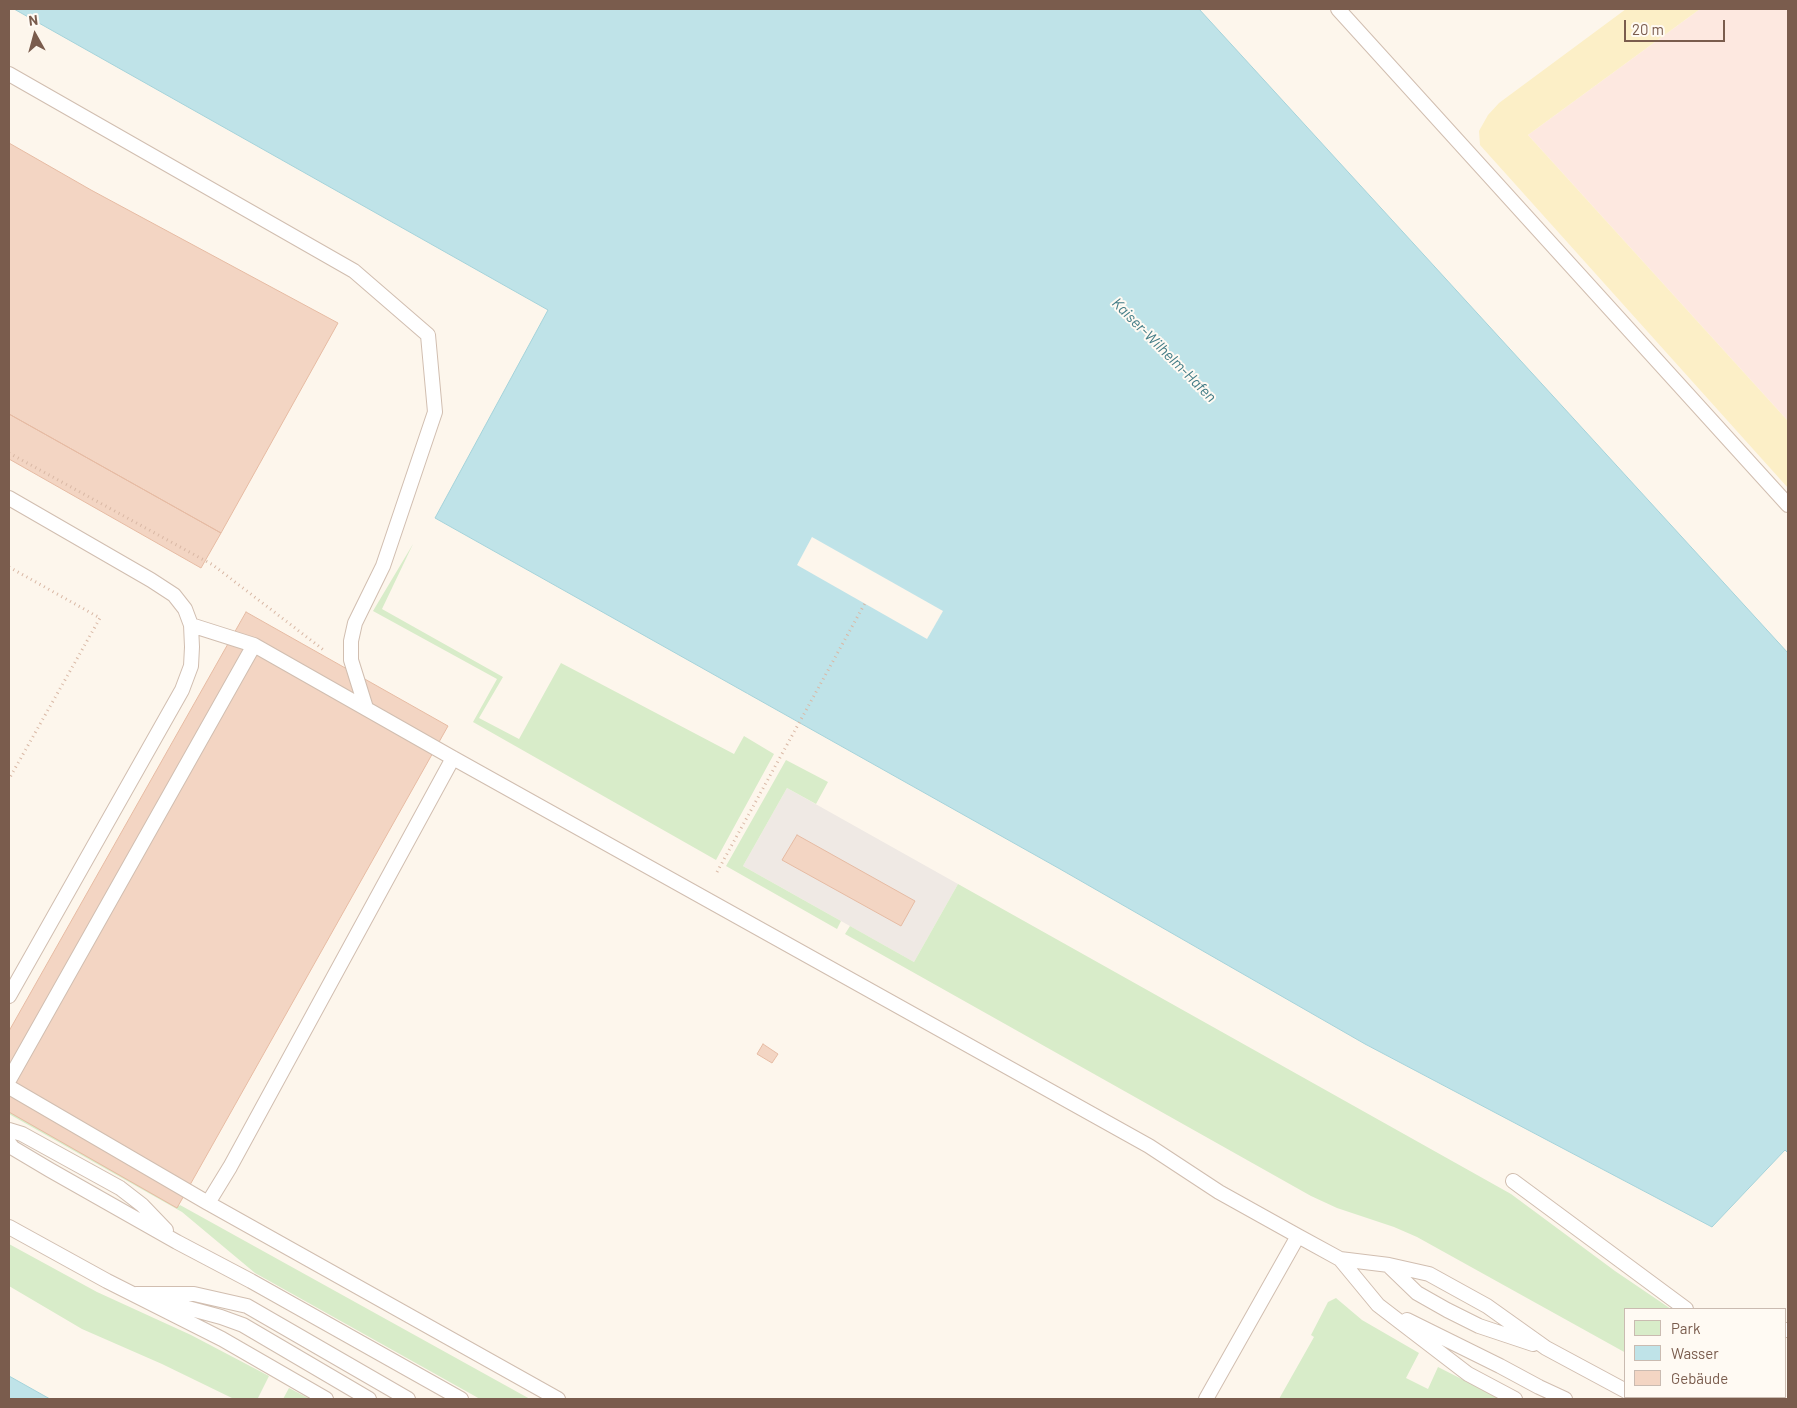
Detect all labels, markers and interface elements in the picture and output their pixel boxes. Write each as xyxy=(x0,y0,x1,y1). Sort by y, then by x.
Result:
north arrow xyxy=(10,10,60,60)
scale bar xyxy=(1627,10,1728,42)
text: N xyxy=(27,11,39,29)
text: 20 m xyxy=(1632,20,1664,38)
water label: Kaiser-Wilhelm-Hafen xyxy=(1108,294,1220,406)
legend xyxy=(1624,1308,1787,1398)
text: Park xyxy=(1671,1319,1700,1337)
text: Wasser xyxy=(1671,1344,1719,1362)
text: Gebäude xyxy=(1671,1369,1728,1387)

